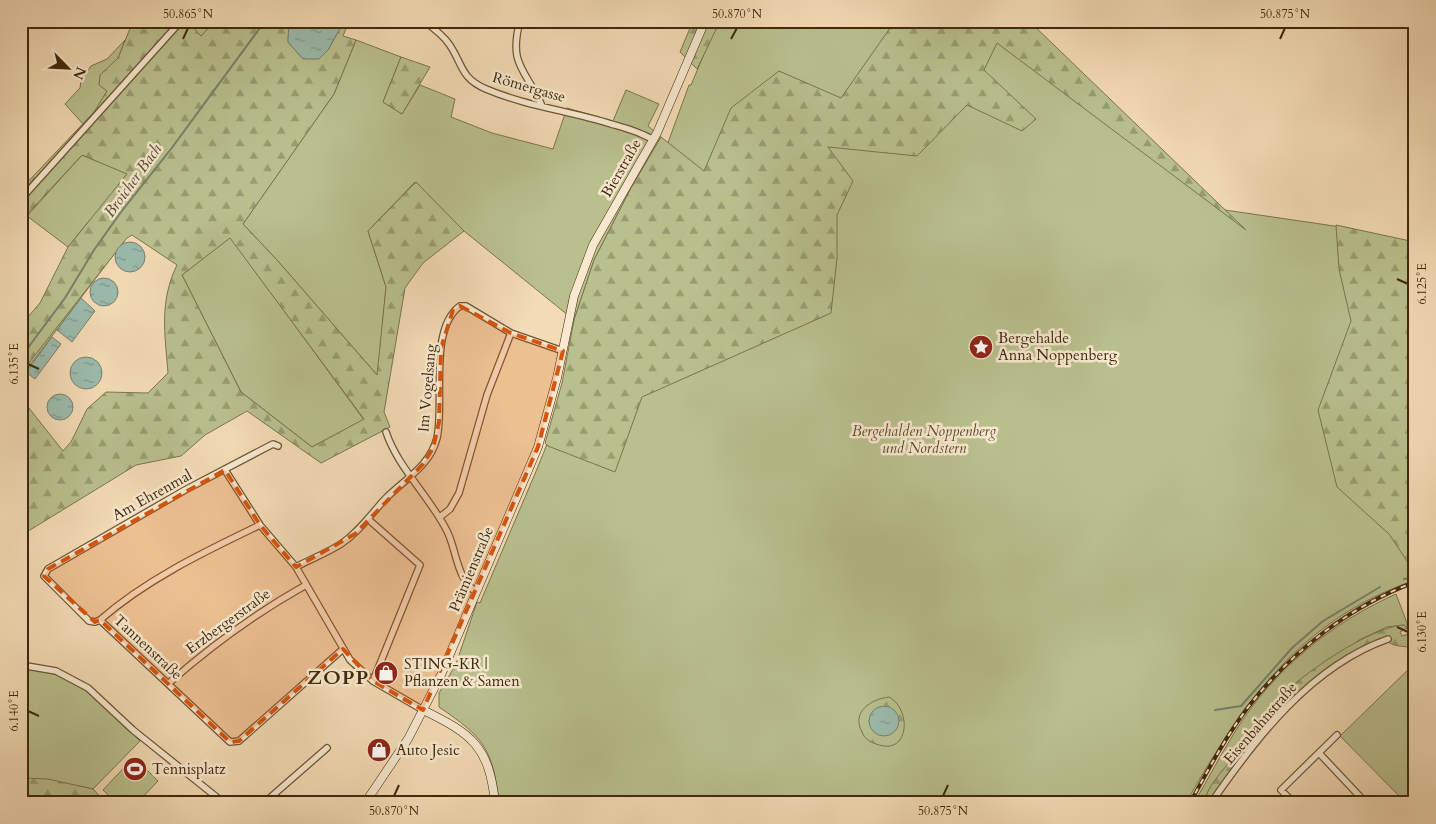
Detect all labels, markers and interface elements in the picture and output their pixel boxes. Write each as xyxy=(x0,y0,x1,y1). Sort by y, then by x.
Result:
text: 50.865°N xyxy=(163,6,214,22)
text: 50.870°N xyxy=(712,6,763,22)
text: 50.875°N xyxy=(1260,6,1311,22)
north arrow xyxy=(42,42,92,92)
text: N xyxy=(68,64,91,83)
street label: Römergasse xyxy=(490,67,568,107)
street label: Bierstraße xyxy=(596,135,646,201)
water label: Broicher Bach xyxy=(99,139,167,222)
text: 6.125°E xyxy=(1414,263,1430,305)
place label: Bergehalde Anna Noppenberg xyxy=(998,328,1118,365)
place icon: Bergehalde Anna Noppenberg xyxy=(968,334,994,360)
street label: Im Vogelsang xyxy=(413,342,441,433)
text: 6.135°E xyxy=(6,343,22,385)
park label: Bergehalden Noppenberg und Nordstern xyxy=(852,421,996,458)
street label: Am Ehrenmal xyxy=(108,465,196,525)
street label: Prämienstraße xyxy=(444,523,498,615)
street label: Erzbergerstraße xyxy=(182,583,274,658)
street label: Tannenstraße xyxy=(109,610,187,684)
text: 6.130°E xyxy=(1414,611,1430,653)
place label: STING-KR | Pflanzen & Samen xyxy=(404,654,520,691)
shop icon: STING-KR | Pflanzen & Samen xyxy=(373,660,399,686)
district label: ZOPP xyxy=(307,664,369,691)
street label: Eisenbahnstraße xyxy=(1219,678,1301,768)
text: 6.140°E xyxy=(6,690,22,732)
shop icon: Auto Jesic xyxy=(366,737,392,763)
place label: Auto Jesic xyxy=(396,740,460,760)
sports icon: Tennisplatz xyxy=(122,756,148,782)
place label: Tennisplatz xyxy=(152,759,226,779)
text: 50.870°N xyxy=(369,803,420,819)
text: 50.875°N xyxy=(918,803,969,819)

